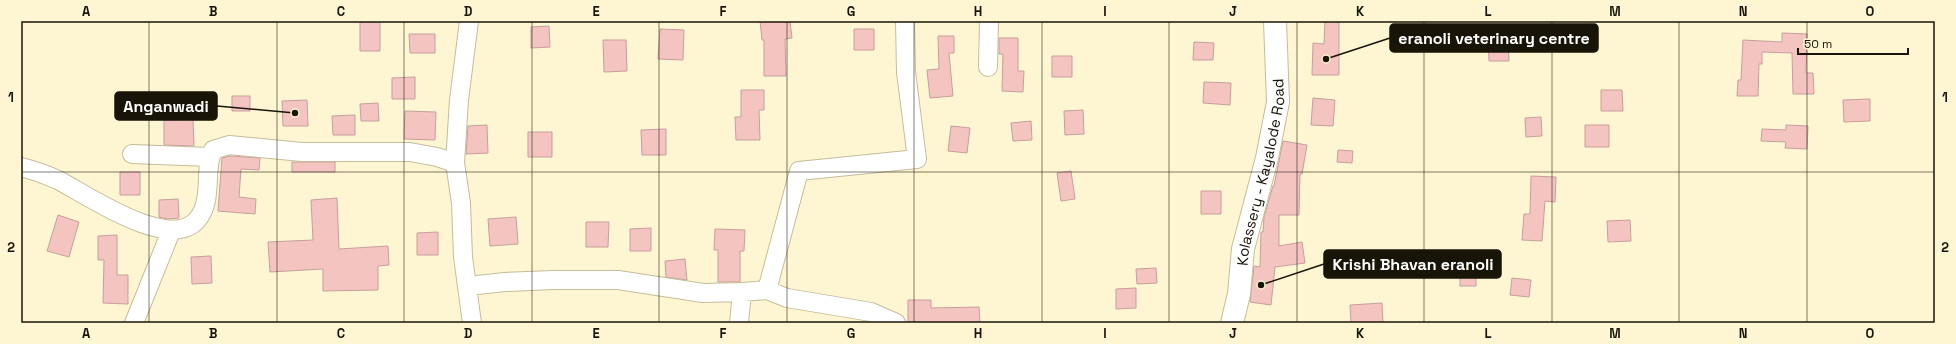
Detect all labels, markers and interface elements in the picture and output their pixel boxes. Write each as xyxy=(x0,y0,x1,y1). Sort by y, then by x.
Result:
text: A xyxy=(82,3,91,20)
text: B xyxy=(209,3,218,20)
text: C xyxy=(337,3,345,20)
text: D xyxy=(464,3,473,20)
text: E xyxy=(592,3,600,20)
text: F xyxy=(720,3,727,20)
text: G xyxy=(847,3,855,20)
text: H xyxy=(974,3,982,20)
text: I xyxy=(1103,3,1107,20)
text: J xyxy=(1229,3,1237,20)
text: K xyxy=(1356,3,1365,20)
text: L xyxy=(1484,3,1492,20)
text: M xyxy=(1609,3,1621,20)
text: N xyxy=(1739,3,1747,20)
text: O xyxy=(1866,3,1875,20)
callout: eranoli veterinary centre xyxy=(1390,24,1598,52)
text: eranoli veterinary centre xyxy=(1398,28,1590,49)
scale bar xyxy=(1798,30,1908,56)
text: 50 m xyxy=(1804,36,1832,52)
street label: Kolassery - Kayalode Road xyxy=(1232,78,1288,266)
text: 1 xyxy=(8,89,14,106)
text: 1 xyxy=(1942,89,1948,106)
callout: Anganwadi xyxy=(115,92,217,120)
text: Anganwadi xyxy=(123,96,209,117)
text: 2 xyxy=(7,239,15,256)
text: 2 xyxy=(1941,239,1949,256)
callout: Krishi Bhavan eranoli xyxy=(1324,250,1501,278)
text: Krishi Bhavan eranoli xyxy=(1333,254,1493,275)
text: A xyxy=(82,325,91,342)
text: B xyxy=(209,325,218,342)
text: C xyxy=(337,325,345,342)
text: D xyxy=(464,325,473,342)
text: E xyxy=(592,325,600,342)
text: F xyxy=(720,325,727,342)
text: G xyxy=(847,325,855,342)
text: H xyxy=(974,325,982,342)
text: I xyxy=(1103,325,1107,342)
text: J xyxy=(1229,325,1237,342)
text: K xyxy=(1356,325,1365,342)
text: L xyxy=(1484,325,1492,342)
text: M xyxy=(1609,325,1621,342)
text: N xyxy=(1739,325,1747,342)
text: O xyxy=(1866,325,1875,342)

